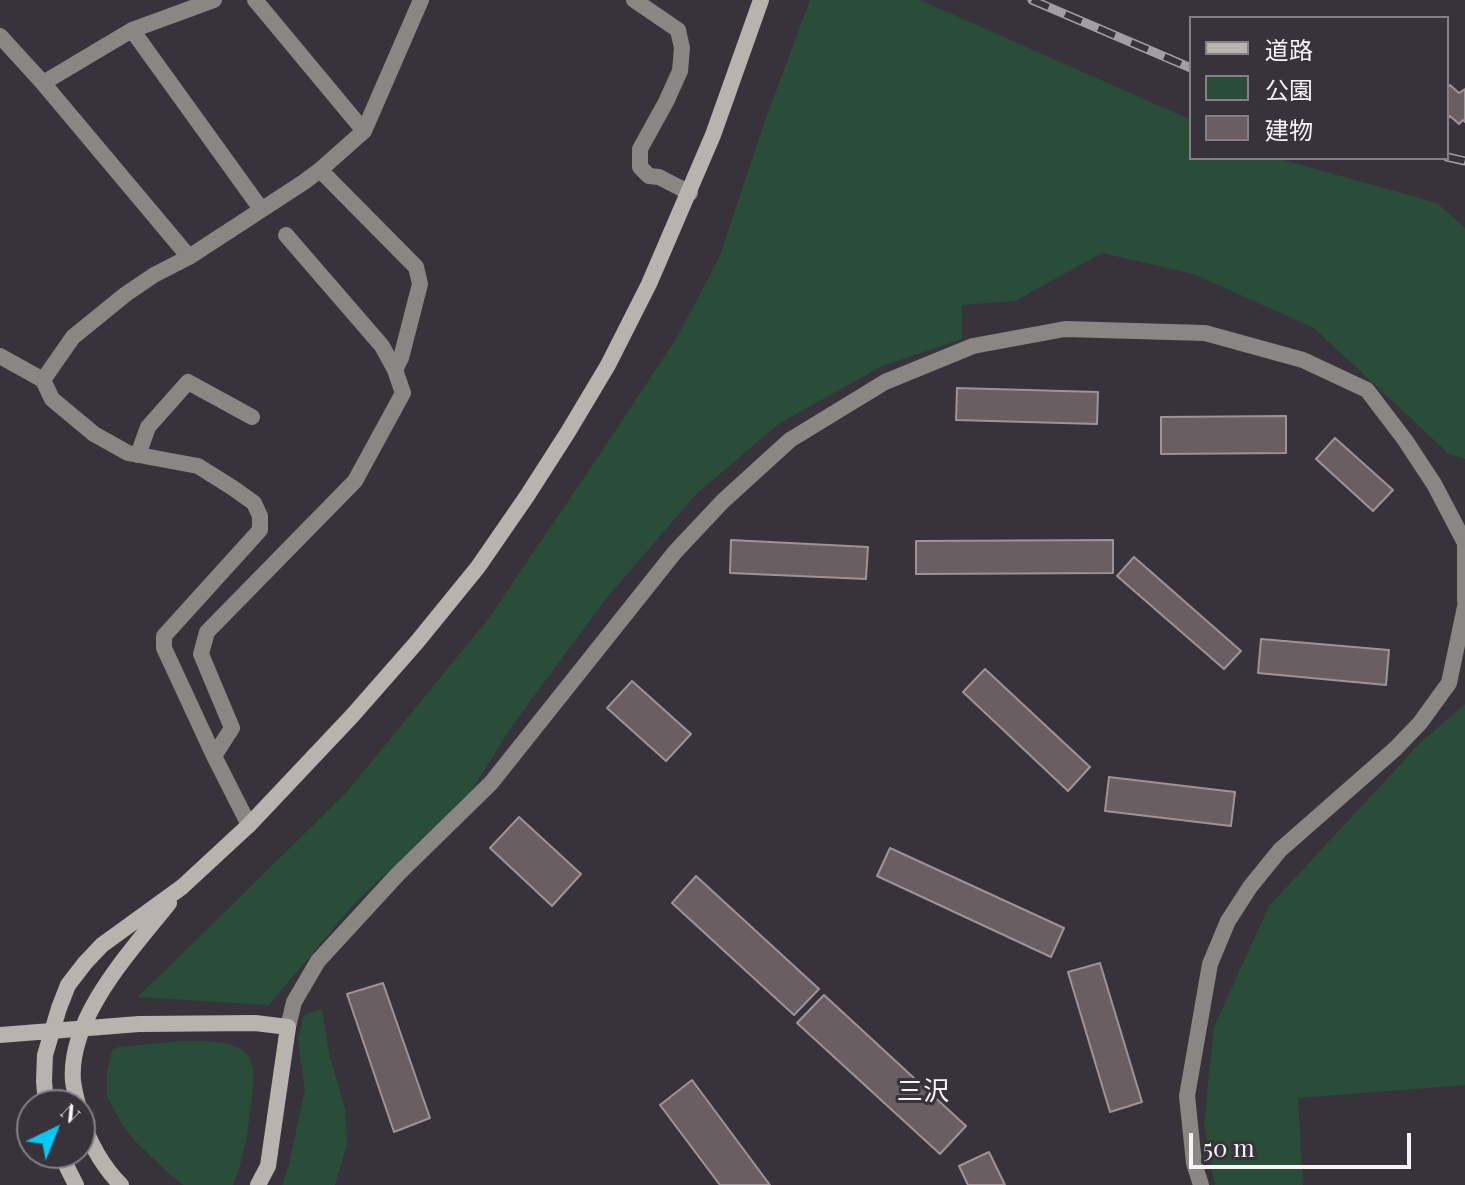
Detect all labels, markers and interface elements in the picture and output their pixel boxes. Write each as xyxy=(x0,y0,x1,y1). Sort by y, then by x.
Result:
legend xyxy=(1189,16,1449,160)
text: 道路 xyxy=(1265,33,1313,65)
text: 公園 xyxy=(1265,73,1313,105)
text: 建物 xyxy=(1265,113,1313,145)
district label: 三沢 xyxy=(897,1076,949,1108)
north arrow xyxy=(16,1089,96,1169)
text: N xyxy=(55,1097,87,1129)
scale bar xyxy=(1193,1117,1415,1167)
text: 50 m xyxy=(1203,1131,1255,1163)

